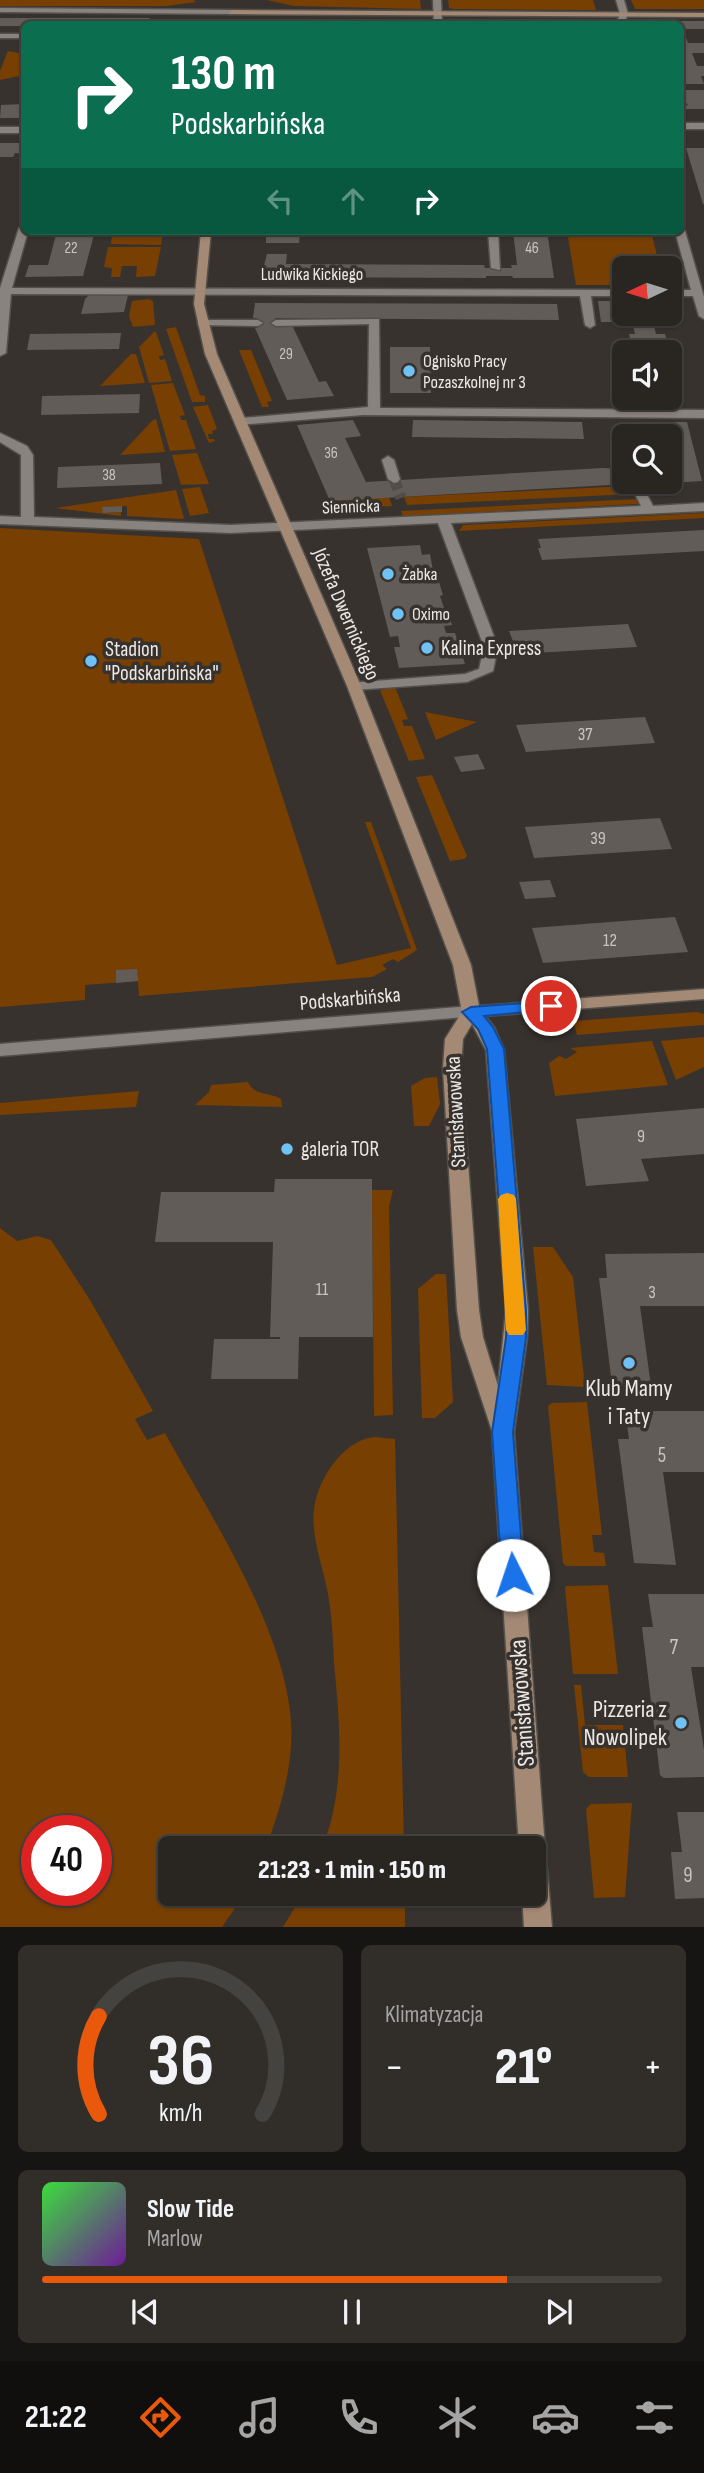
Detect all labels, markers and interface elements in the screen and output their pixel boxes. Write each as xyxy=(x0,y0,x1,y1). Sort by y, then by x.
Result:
text: 130 m xyxy=(171,45,276,104)
icon: right xyxy=(56,49,147,140)
text: Podskarbińska xyxy=(171,105,325,144)
icon: left xyxy=(261,182,299,220)
icon: ahead xyxy=(334,182,372,220)
icon: right xyxy=(407,182,445,220)
house number: 22 xyxy=(64,239,78,258)
house number: 46 xyxy=(525,239,539,258)
north arrow xyxy=(612,256,682,326)
map controls xyxy=(612,256,682,494)
street label: Ludwika Kickiego xyxy=(261,264,363,285)
button: sound xyxy=(612,340,682,410)
house number: 29 xyxy=(279,345,293,364)
place label: Ognisko Pracy Pozaszkolnej nr 3 xyxy=(423,351,526,393)
marker: Ognisko Pracy Pozaszkolnej nr 3 xyxy=(401,363,417,379)
button: search xyxy=(612,424,682,494)
house number: 36 xyxy=(324,444,338,463)
house number: 38 xyxy=(102,466,116,485)
street label: Siennicka xyxy=(322,495,380,519)
street label: Józefa Dwernickiego xyxy=(307,543,385,684)
place label: Żabka xyxy=(402,564,438,585)
marker: Żabka xyxy=(380,566,396,582)
place label: Oximo xyxy=(412,604,450,625)
marker: Oximo xyxy=(390,606,406,622)
place label: Kalina Express xyxy=(441,636,541,661)
place label: Stadion "Podskarbińska" xyxy=(105,637,219,686)
marker: Kalina Express xyxy=(419,640,435,656)
marker: Stadion "Podskarbińska" xyxy=(83,653,99,669)
house number: 37 xyxy=(578,724,593,745)
house number: 39 xyxy=(590,828,606,849)
house number: 12 xyxy=(603,930,617,951)
pin xyxy=(521,976,581,1036)
street label: Podskarbińska xyxy=(298,982,402,1016)
icon: arrive xyxy=(532,987,570,1025)
street label: Stanisławowska xyxy=(441,1056,471,1168)
house number: 9 xyxy=(637,1126,645,1147)
place label: galeria TOR xyxy=(301,1137,379,1162)
marker: galeria TOR xyxy=(279,1141,295,1157)
house number: 11 xyxy=(316,1279,329,1300)
house number: 3 xyxy=(648,1282,656,1303)
marker: Klub Mamy i Taty xyxy=(621,1355,637,1371)
place label: Klub Mamy i Taty xyxy=(585,1374,673,1431)
house number: 5 xyxy=(658,1443,666,1468)
position arrow xyxy=(476,1538,550,1612)
house number: 7 xyxy=(670,1635,679,1660)
street label: Stanisławowska xyxy=(503,1638,541,1768)
place label: Pizzeria z Nowolipek xyxy=(583,1695,667,1752)
marker: Pizzeria z Nowolipek xyxy=(673,1715,689,1731)
speed limit sign: 40 xyxy=(21,1815,112,1906)
text: 21:23 · 1 min · 150 m xyxy=(258,1855,446,1886)
house number: 9 xyxy=(683,1863,693,1888)
text: Klimatyzacja xyxy=(385,2001,483,2029)
text: 36 xyxy=(147,2019,214,2107)
text: 21° xyxy=(495,2036,553,2099)
text: − xyxy=(385,2045,404,2090)
text: + xyxy=(643,2045,662,2090)
text: km/h xyxy=(159,2098,202,2129)
text: Slow Tide xyxy=(147,2194,234,2225)
text: Marlow xyxy=(147,2225,203,2253)
icon: previous xyxy=(126,2293,164,2331)
icon: pause xyxy=(333,2293,371,2331)
icon: next xyxy=(540,2293,578,2331)
icon: directions xyxy=(136,2393,185,2442)
icon: music xyxy=(235,2393,284,2442)
icon: phone xyxy=(334,2393,383,2442)
icon: climate xyxy=(433,2393,482,2442)
icon: car xyxy=(531,2393,580,2442)
icon: filters xyxy=(630,2393,679,2442)
text: 21:22 xyxy=(25,2398,87,2437)

